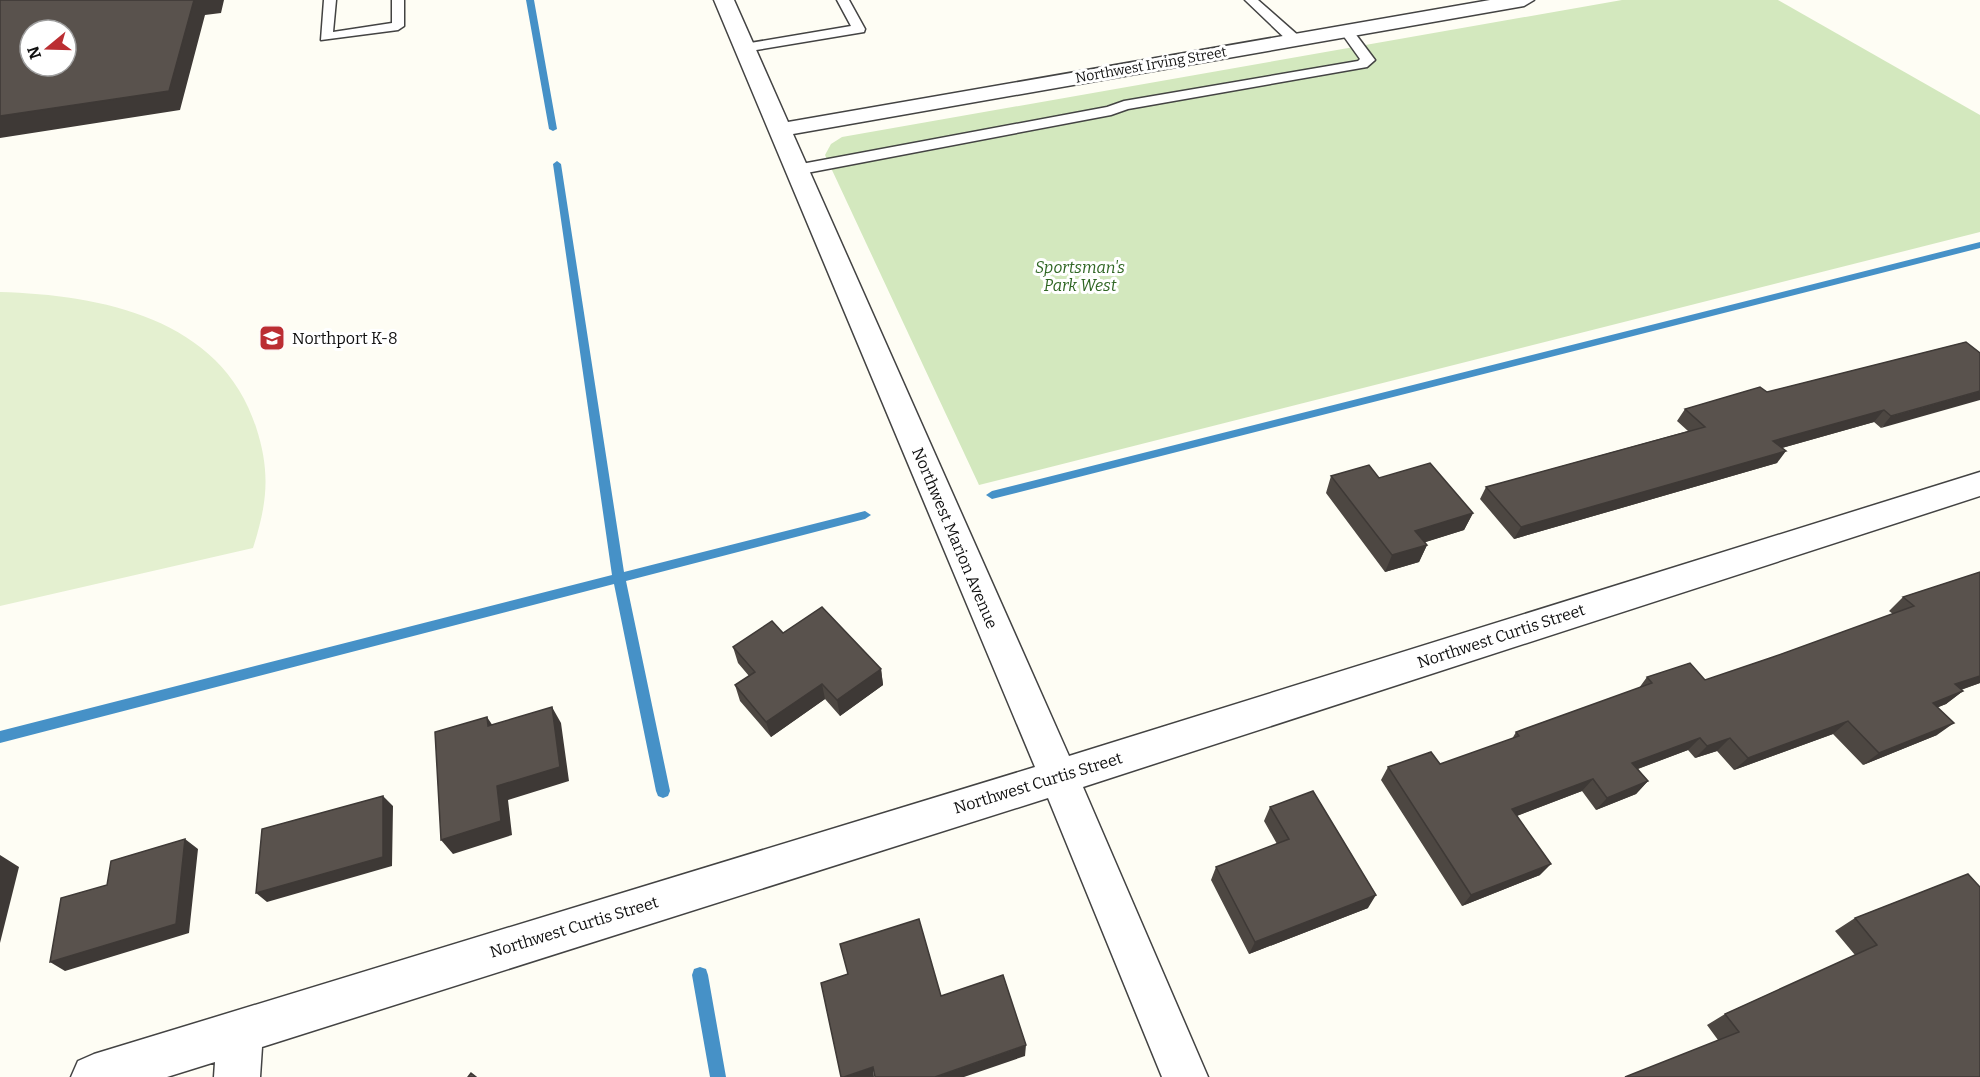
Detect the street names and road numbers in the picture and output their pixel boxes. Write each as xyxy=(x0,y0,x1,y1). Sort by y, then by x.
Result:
street label: Northwest Irving Street xyxy=(1074,43,1228,87)
street label: Northwest Marion Avenue xyxy=(908,445,1002,631)
street label: Northwest Curtis Street xyxy=(1415,600,1587,672)
street label: Northwest Curtis Street xyxy=(951,748,1125,818)
street label: Northwest Curtis Street xyxy=(487,892,661,962)

